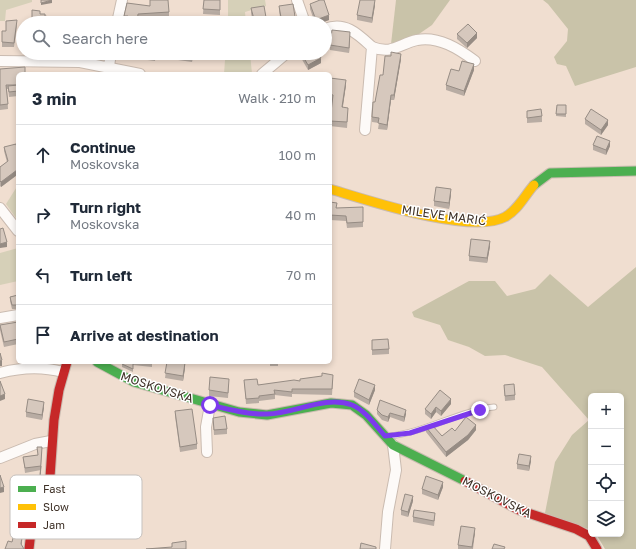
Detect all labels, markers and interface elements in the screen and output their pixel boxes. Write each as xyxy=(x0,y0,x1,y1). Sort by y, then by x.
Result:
search box xyxy=(16,16,332,60)
icon: search xyxy=(30,27,52,49)
text: Search here xyxy=(62,29,148,47)
text: 3 min xyxy=(32,88,76,109)
text: Walk · 210 m xyxy=(238,90,316,106)
text: Continue xyxy=(70,138,136,156)
icon: ahead xyxy=(32,144,54,166)
text: 100 m xyxy=(279,147,316,163)
text: Moskovska xyxy=(70,156,139,172)
text: Turn right xyxy=(70,198,141,216)
street label: MILEVE MARIĆ xyxy=(401,202,487,228)
icon: right xyxy=(32,204,54,226)
text: 40 m xyxy=(285,207,316,223)
text: Moskovska xyxy=(70,216,139,232)
icon: left xyxy=(32,264,54,286)
text: Turn left xyxy=(70,266,132,284)
text: 70 m xyxy=(286,267,316,283)
icon: arrive xyxy=(32,324,54,346)
text: Arrive at destination xyxy=(70,326,219,344)
street label: MOSKOVSKA xyxy=(119,368,195,406)
map controls xyxy=(588,393,624,537)
button: + xyxy=(588,393,624,429)
route start xyxy=(201,396,219,414)
route end xyxy=(471,401,489,419)
button: − xyxy=(588,429,624,465)
button: locate xyxy=(588,465,624,501)
street label: MOSKOVSKA xyxy=(460,473,534,521)
legend xyxy=(10,475,142,539)
text: Fast xyxy=(43,482,66,495)
text: Slow xyxy=(43,500,69,513)
button: layers xyxy=(588,501,624,537)
text: Jam xyxy=(43,518,65,531)

